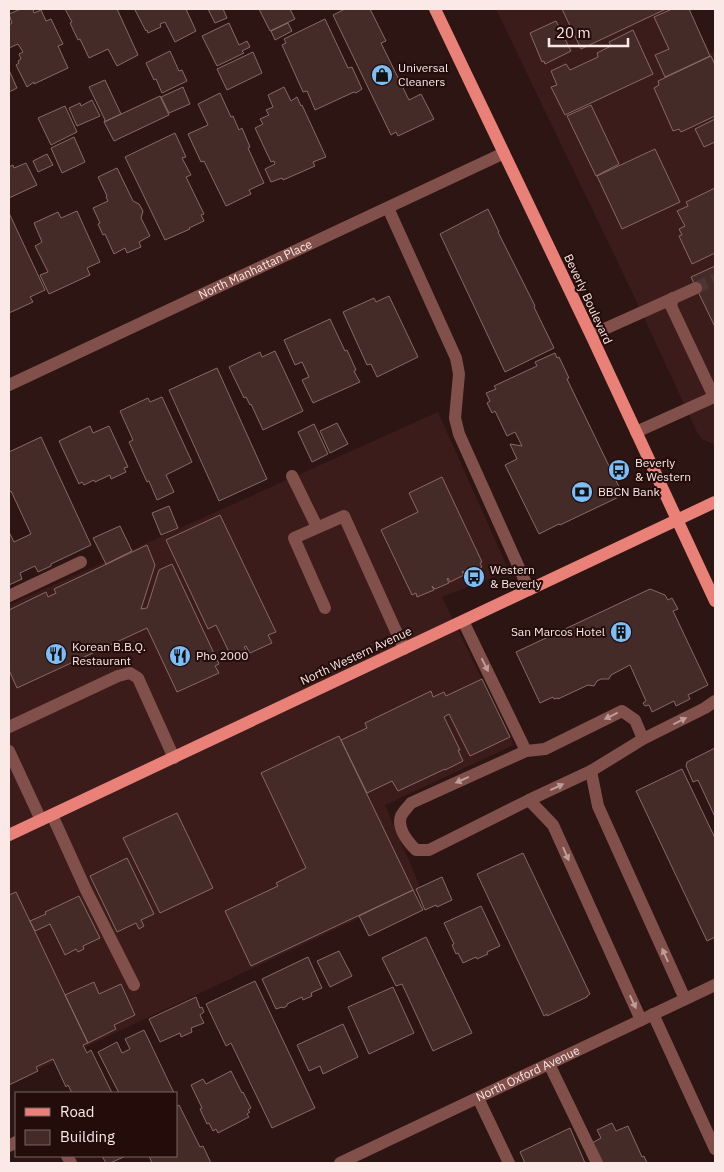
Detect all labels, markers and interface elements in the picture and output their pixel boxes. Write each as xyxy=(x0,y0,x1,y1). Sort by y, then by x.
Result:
scale bar xyxy=(549,15,628,47)
text: 20 m xyxy=(556,23,591,42)
place label: Universal Cleaners xyxy=(398,60,448,89)
shop icon: Universal Cleaners xyxy=(370,63,394,87)
street label: North Manhattan Place xyxy=(196,236,315,302)
street label: Beverly Boulevard xyxy=(561,251,616,346)
place label: Beverly & Western xyxy=(635,455,691,484)
bus stop icon: Beverly & Western xyxy=(607,458,631,482)
bank icon: BBCN Bank xyxy=(570,480,594,504)
place label: BBCN Bank xyxy=(598,484,661,499)
place label: Western & Beverly xyxy=(490,562,541,591)
bus stop icon: Western & Beverly xyxy=(462,565,486,589)
building icon: San Marcos Hotel xyxy=(609,620,633,644)
street label: North Western Avenue xyxy=(298,623,414,688)
place label: San Marcos Hotel xyxy=(511,624,605,639)
place label: Korean B.B.Q. Restaurant xyxy=(72,639,146,668)
restaurant icon: Korean B.B.Q. Restaurant xyxy=(44,642,68,666)
restaurant icon: Pho 2000 xyxy=(168,644,192,668)
place label: Pho 2000 xyxy=(196,648,248,663)
one-way arrow xyxy=(481,658,489,672)
one-way arrow xyxy=(604,712,618,720)
one-way arrow xyxy=(673,717,687,725)
one-way arrow xyxy=(455,776,469,784)
one-way arrow xyxy=(549,783,564,792)
one-way arrow xyxy=(563,847,571,861)
one-way arrow xyxy=(660,948,668,962)
one-way arrow xyxy=(629,995,637,1009)
street label: North Oxford Avenue xyxy=(473,1042,582,1104)
legend xyxy=(15,1092,178,1157)
text: Road xyxy=(60,1102,95,1121)
text: Building xyxy=(60,1127,115,1146)

